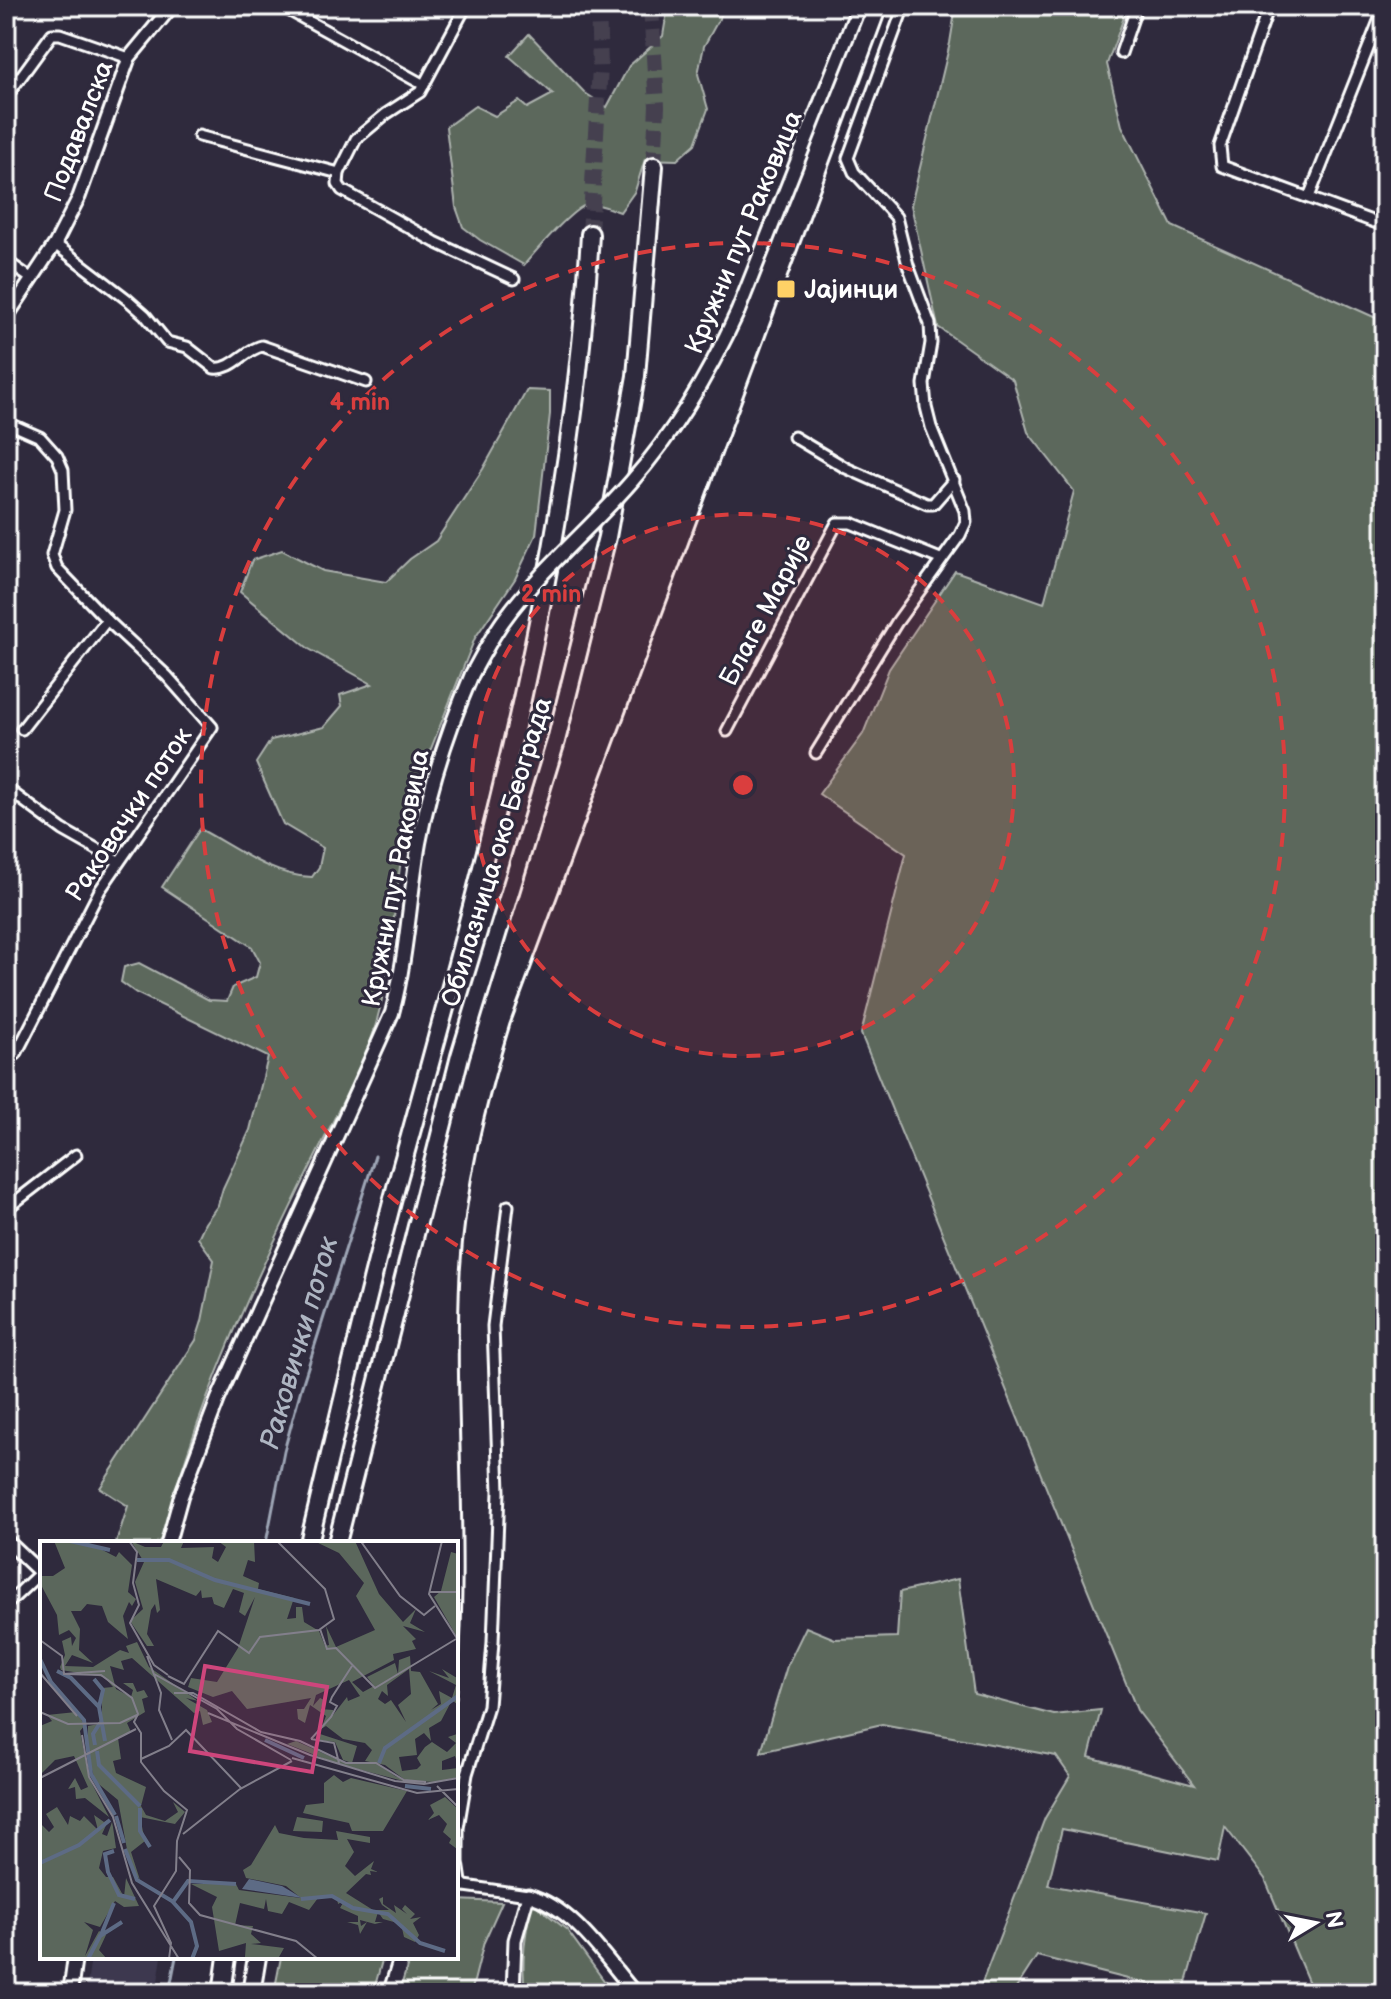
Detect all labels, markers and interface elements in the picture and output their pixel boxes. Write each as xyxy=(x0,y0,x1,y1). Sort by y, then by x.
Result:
street label: Подавалска xyxy=(38,57,121,207)
street label: Кружни пут Раковица xyxy=(679,106,810,359)
place label: Јајинци xyxy=(804,275,898,306)
marker: Јајинци xyxy=(775,278,797,300)
text: 4 min xyxy=(330,388,390,417)
street label: Благе Марије xyxy=(714,530,819,692)
text: 2 min xyxy=(521,580,581,609)
street label: Обилазница око Београда xyxy=(436,694,559,1011)
street label: Раковачки поток xyxy=(59,722,199,908)
street label: Кружни пут Раковица xyxy=(356,747,437,1010)
centre of rings xyxy=(729,771,757,799)
water label: Раковички поток xyxy=(253,1233,346,1454)
inset map xyxy=(40,1541,458,1959)
north arrow xyxy=(1275,1883,1355,1963)
text: N xyxy=(1318,1909,1348,1930)

